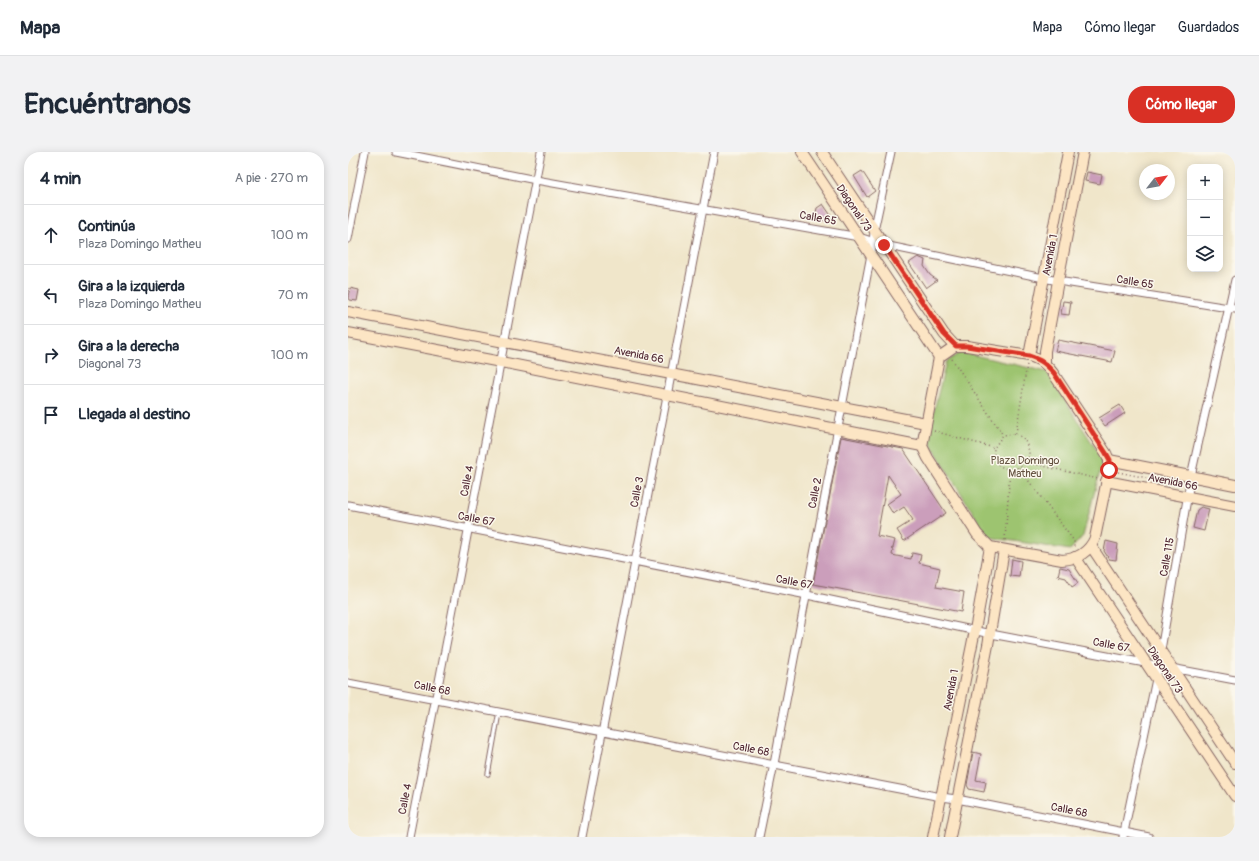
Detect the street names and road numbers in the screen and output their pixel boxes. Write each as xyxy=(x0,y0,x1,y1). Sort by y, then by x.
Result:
street label: Diagonal 73 xyxy=(834,182,874,234)
street label: Calle 65 xyxy=(798,208,838,228)
street label: Avenida 1 xyxy=(1040,233,1060,277)
street label: Calle 65 xyxy=(1116,273,1154,291)
street label: Avenida 66 xyxy=(613,344,665,366)
street label: Calle 4 xyxy=(458,464,476,498)
street label: Avenida 66 xyxy=(1147,471,1199,493)
street label: Calle 3 xyxy=(628,475,646,509)
street label: Calle 2 xyxy=(806,476,824,510)
street label: Calle 67 xyxy=(457,509,496,529)
street label: Calle 115 xyxy=(1157,536,1177,578)
street label: Calle 67 xyxy=(775,572,814,592)
street label: Calle 67 xyxy=(1092,635,1131,655)
street label: Diagonal 73 xyxy=(1145,644,1185,696)
street label: Avenida 1 xyxy=(941,668,961,712)
street label: Calle 68 xyxy=(413,678,452,698)
street label: Calle 68 xyxy=(732,739,771,759)
street label: Calle 4 xyxy=(396,782,414,816)
street label: Calle 68 xyxy=(1050,800,1089,820)

